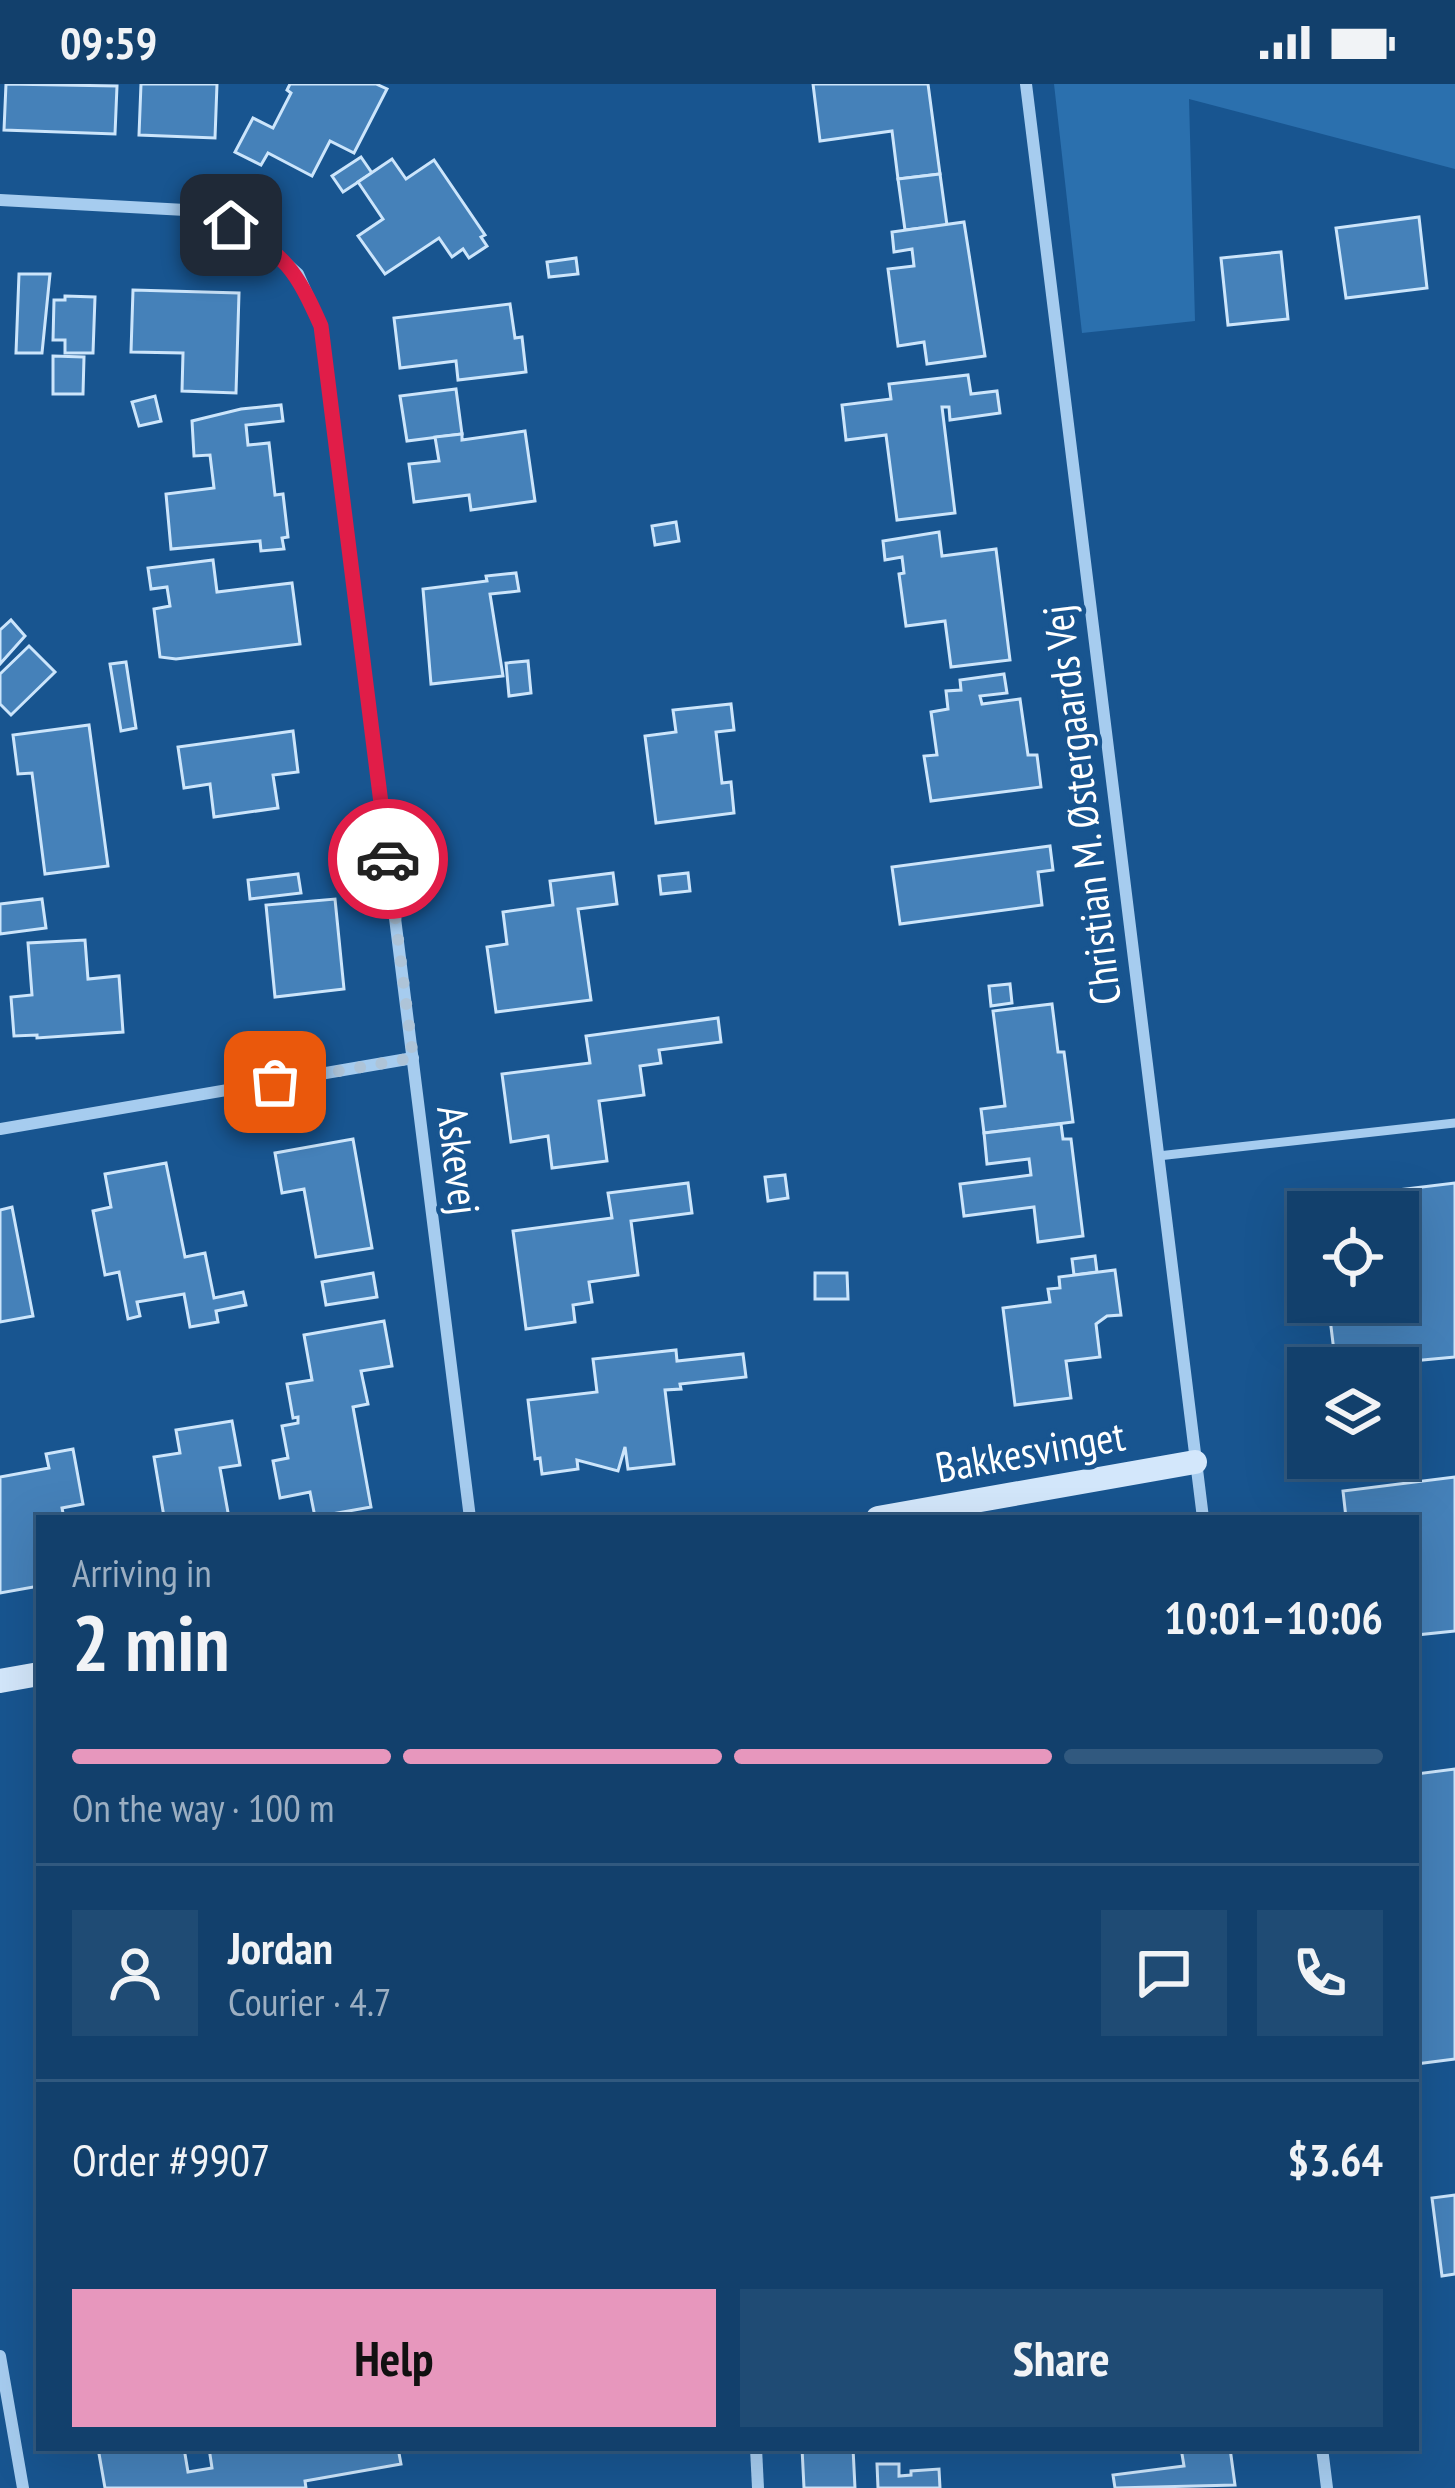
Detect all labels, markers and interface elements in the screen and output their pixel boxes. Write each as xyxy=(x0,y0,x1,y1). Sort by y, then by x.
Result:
text: 09:59 xyxy=(60,13,157,71)
pin xyxy=(180,174,282,276)
icon: home xyxy=(198,192,264,258)
street label: Christian M. Østergaards Vej xyxy=(1029,602,1133,1008)
courier xyxy=(328,799,448,919)
icon: car xyxy=(355,826,421,892)
pin xyxy=(224,1031,326,1133)
icon: bag xyxy=(242,1049,308,1115)
street label: Askevej xyxy=(425,1102,493,1218)
map controls xyxy=(1287,1191,1419,1479)
button: locate xyxy=(1287,1191,1419,1323)
button: layers xyxy=(1287,1347,1419,1479)
street label: Bakkesvinget xyxy=(931,1407,1129,1495)
text: Arriving in xyxy=(72,1547,212,1598)
text: 10:01–10:06 xyxy=(1164,1588,1383,1646)
text: 2 min xyxy=(72,1592,230,1693)
text: On the way · 100 m xyxy=(72,1782,334,1833)
button: person xyxy=(72,1910,198,2036)
button: chat xyxy=(1101,1910,1227,2036)
button: phone xyxy=(1257,1910,1383,2036)
text: Jordan xyxy=(228,1918,333,1976)
text: Courier · 4.7 xyxy=(228,1976,391,2027)
text: Order #9907 xyxy=(72,2130,270,2188)
text: $3.64 xyxy=(1287,2130,1383,2188)
button: Help xyxy=(72,2289,716,2427)
button: Share xyxy=(740,2289,1383,2427)

